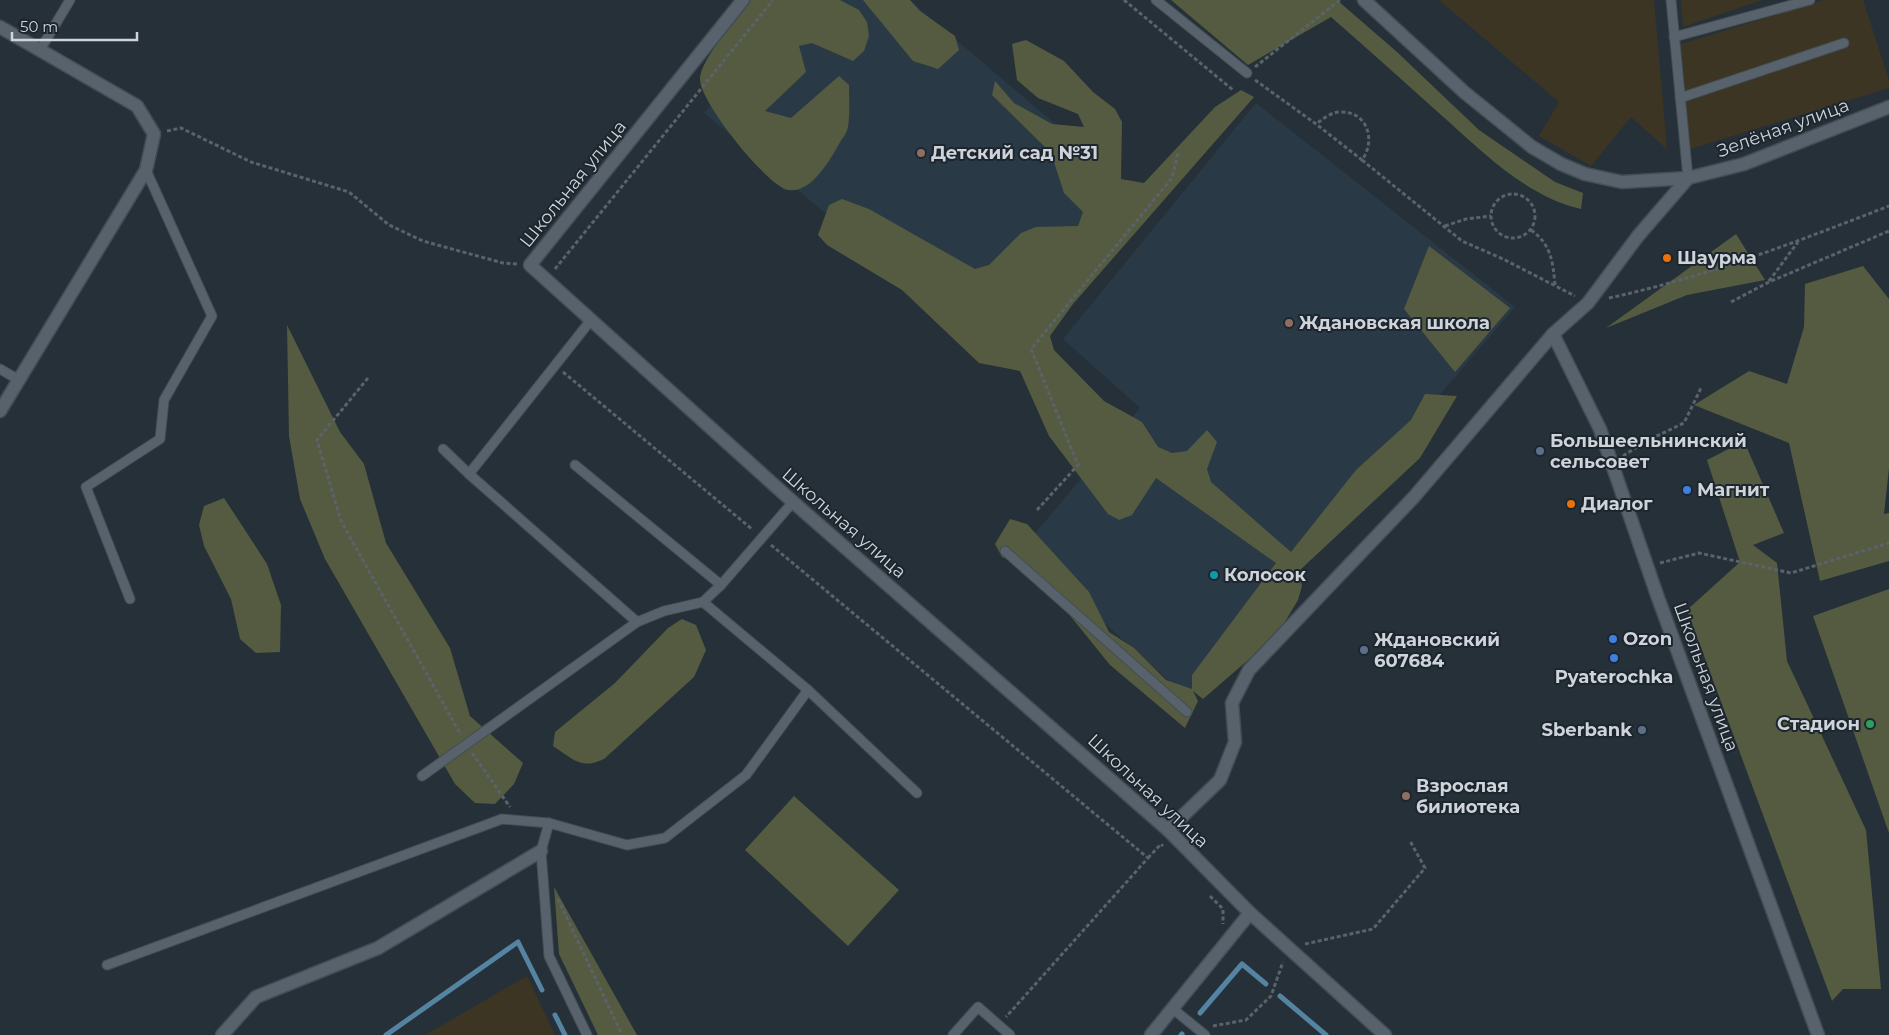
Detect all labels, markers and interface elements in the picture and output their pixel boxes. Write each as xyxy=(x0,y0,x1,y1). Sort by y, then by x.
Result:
scale bar xyxy=(12,10,138,42)
text: 50 m xyxy=(20,17,58,36)
street label: Зелёная улица xyxy=(1714,94,1852,162)
street label: Школьная улица xyxy=(515,116,631,252)
place label: Детский сад №31 xyxy=(931,142,1098,164)
marker: Детский сад №31 xyxy=(915,147,927,159)
place label: Шаурма xyxy=(1677,247,1757,269)
marker: Шаурма xyxy=(1661,252,1673,264)
place label: Ждановская школа xyxy=(1299,312,1490,334)
marker: Ждановская школа xyxy=(1283,317,1295,329)
place label: Большеельнинский сельсовет xyxy=(1550,430,1747,473)
marker: Большеельнинский сельсовет xyxy=(1534,445,1546,457)
street label: Школьная улица xyxy=(777,463,911,583)
place label: Магнит xyxy=(1697,479,1770,501)
marker: Магнит xyxy=(1681,484,1693,496)
place label: Диалог xyxy=(1581,493,1653,515)
marker: Диалог xyxy=(1565,498,1577,510)
place label: Колосок xyxy=(1224,564,1306,586)
marker: Колосок xyxy=(1208,569,1220,581)
street label: Школьная улица xyxy=(1669,599,1743,755)
place label: Ozon xyxy=(1623,628,1672,650)
place label: Ждановский 607684 xyxy=(1374,629,1500,672)
marker: Ozon xyxy=(1607,633,1619,645)
marker: Ждановский 607684 xyxy=(1358,644,1370,656)
marker: Pyaterochka xyxy=(1608,652,1620,664)
place label: Pyaterochka xyxy=(1555,666,1673,688)
place label: Стадион xyxy=(1777,713,1860,735)
marker: Стадион xyxy=(1864,718,1876,730)
place label: Sberbank xyxy=(1541,719,1632,741)
marker: Sberbank xyxy=(1636,724,1648,736)
street label: Школьная улица xyxy=(1083,729,1213,853)
place label: Взрослая билиотека xyxy=(1416,775,1520,818)
marker: Взрослая билиотека xyxy=(1400,790,1412,802)

